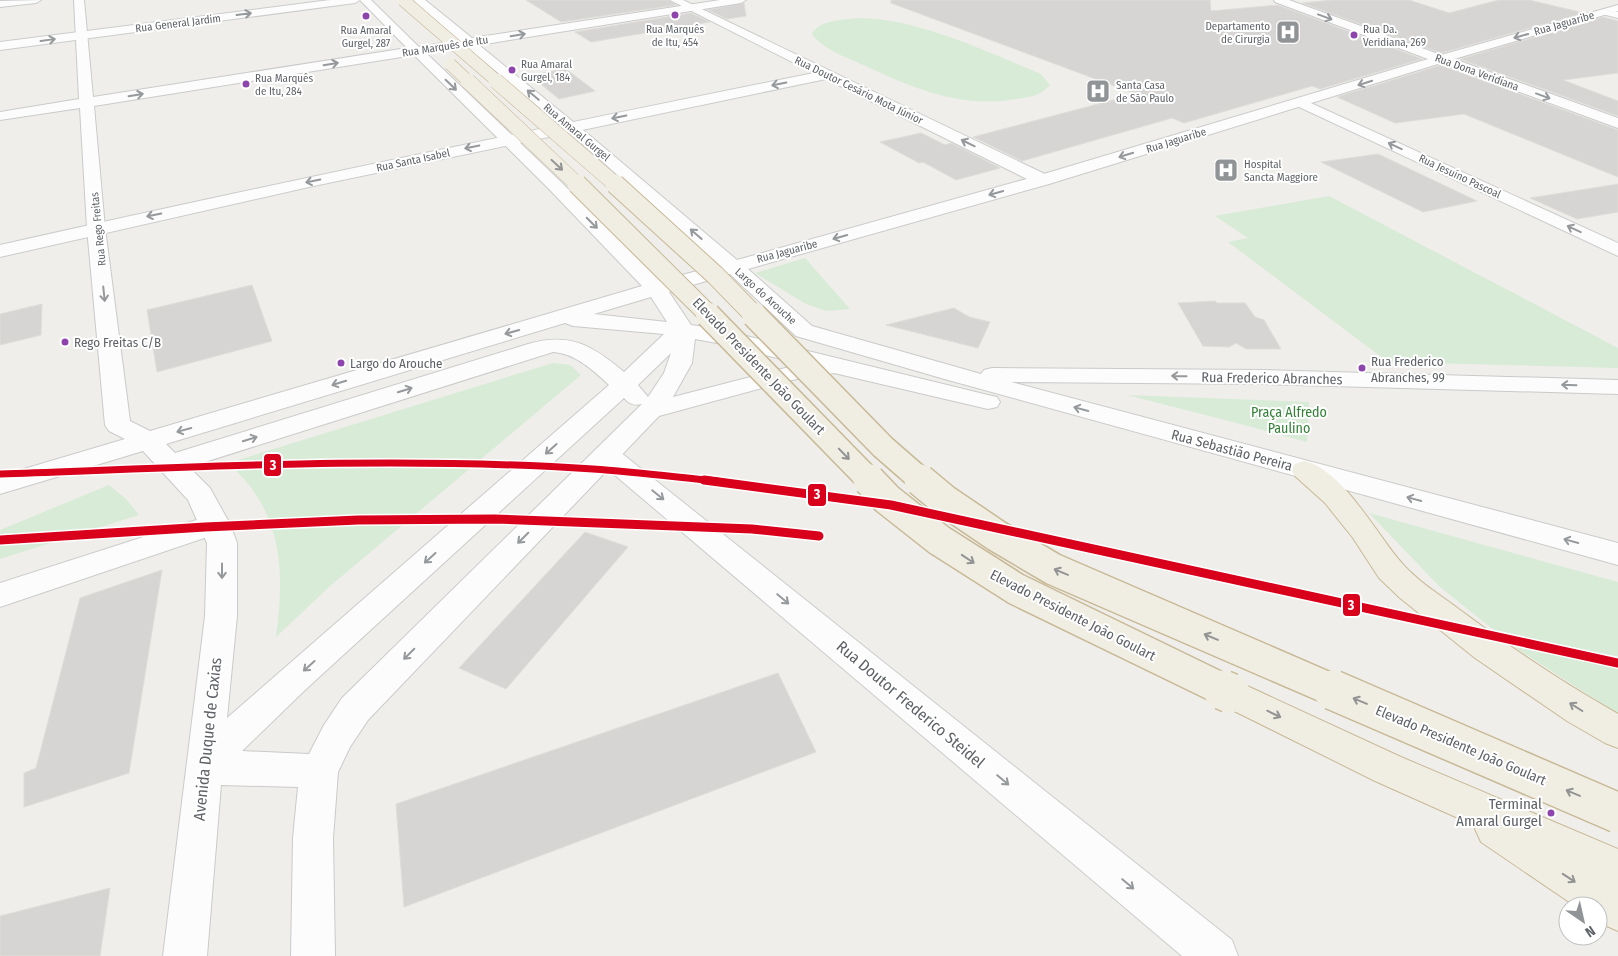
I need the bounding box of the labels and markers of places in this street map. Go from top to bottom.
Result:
marker: Rua Marquês de Itu, 454 [670,10,680,20]
marker: Rua Amaral Gurgel, 287 [361,11,371,21]
hospital icon: Departamento de Cirurgia [1275,19,1301,45]
place label: Departamento de Cirurgia [1205,20,1270,46]
place label: Rua Marquês de Itu, 454 [646,23,704,49]
place label: Rua Da. Veridiana, 269 [1363,23,1426,49]
place label: Rua Amaral Gurgel, 287 [340,24,392,50]
marker: Rua Da. Veridiana, 269 [1349,30,1359,40]
place label: Rua Amaral Gurgel, 184 [521,58,572,84]
marker: Rua Amaral Gurgel, 184 [507,65,517,75]
place label: Rua Marquês de Itu, 284 [255,72,314,98]
hospital icon: Santa Casa de São Paulo [1085,78,1111,104]
marker: Rua Marquês de Itu, 284 [241,79,251,89]
place label: Santa Casa de São Paulo [1116,79,1174,105]
hospital icon: Hospital Sancta Maggiore [1213,157,1239,183]
place label: Hospital Sancta Maggiore [1244,158,1318,184]
place label: Rego Freitas C/B [74,335,161,350]
marker: Rego Freitas C/B [60,337,70,347]
place label: Rua Frederico Abranches, 99 [1371,354,1445,385]
place label: Largo do Arouche [350,356,443,371]
marker: Largo do Arouche [336,358,346,368]
marker: Rua Frederico Abranches, 99 [1357,363,1367,373]
place label: Terminal Amaral Gurgel [1456,795,1542,830]
marker: Terminal Amaral Gurgel [1546,808,1556,818]

